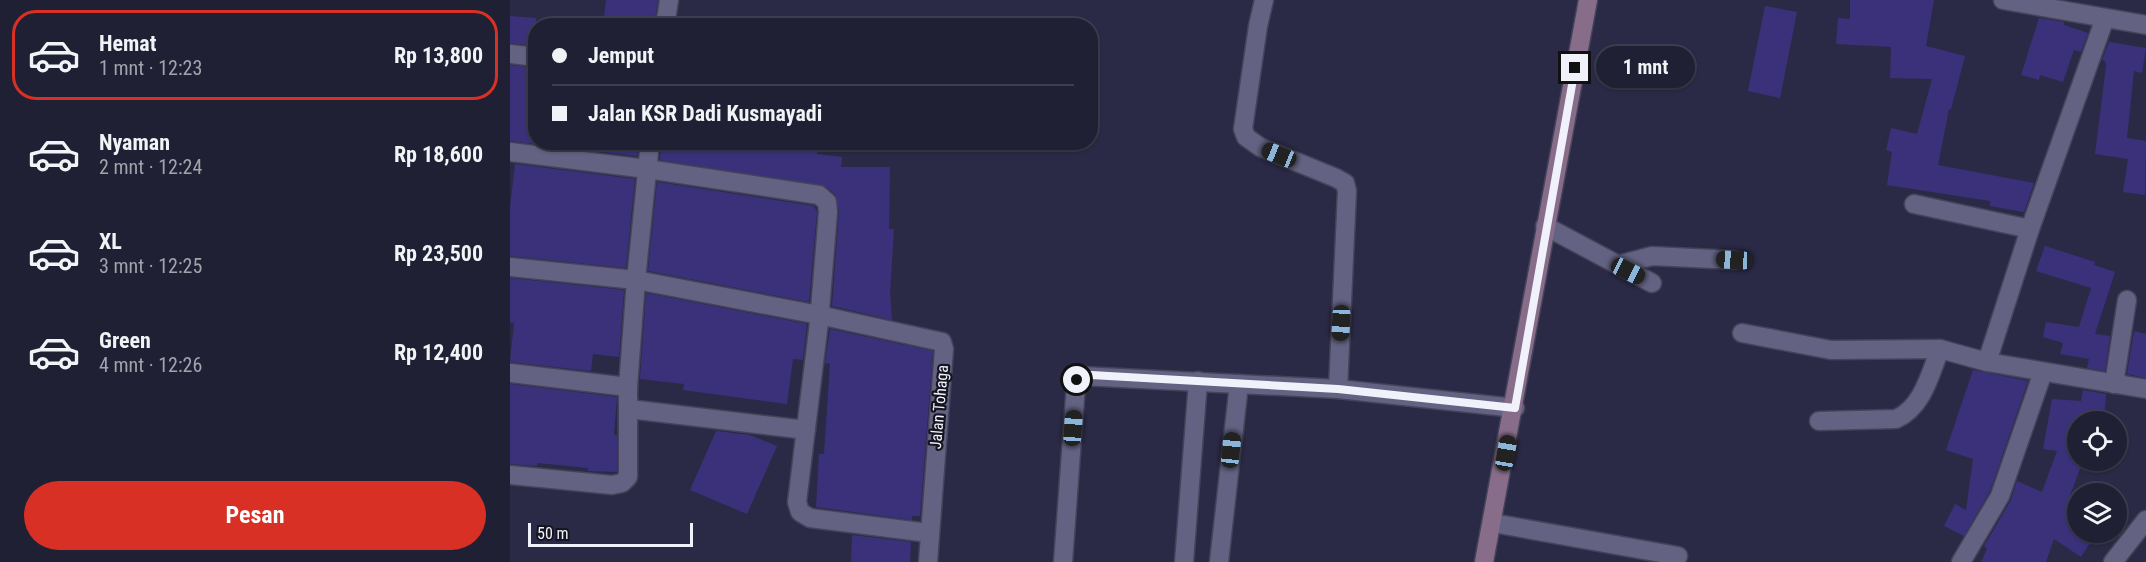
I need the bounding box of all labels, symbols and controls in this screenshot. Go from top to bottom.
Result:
icon: car [27,28,81,82]
text: Hemat [99,31,156,56]
text: Rp 13,800 [394,43,483,68]
text: Jemput [588,43,654,68]
callout: 1 mnt [1596,47,1695,89]
route end [1561,54,1588,81]
text: 1 mnt [1623,55,1668,79]
text: 1 mnt · 12:23 [99,56,202,80]
text: Jalan KSR Dadi Kusmayadi [588,101,822,126]
icon: car [27,127,81,181]
text: Nyaman [99,130,170,155]
car [1259,140,1299,170]
text: Rp 18,600 [394,142,483,167]
text: 2 mnt · 12:24 [99,155,202,179]
icon: car [27,226,81,280]
text: XL [99,229,122,254]
text: Rp 23,500 [394,241,483,266]
car [1716,250,1752,270]
text: 3 mnt · 12:25 [99,254,202,278]
car [1608,255,1648,287]
car [1331,305,1351,341]
icon: car [27,325,81,379]
text: Green [99,328,151,353]
text: Rp 12,400 [394,340,483,365]
text: 4 mnt · 12:26 [99,353,202,377]
street label: Jalan Tohaga [926,364,952,450]
route start [1063,366,1090,393]
car [1063,409,1083,447]
map controls [2067,411,2127,543]
button: locate [2067,411,2127,471]
car [1220,431,1242,469]
car [1494,434,1518,472]
button: Pesan [24,481,486,550]
button: layers [2067,483,2127,543]
scale bar [528,520,693,548]
text: 50 m [537,524,569,543]

